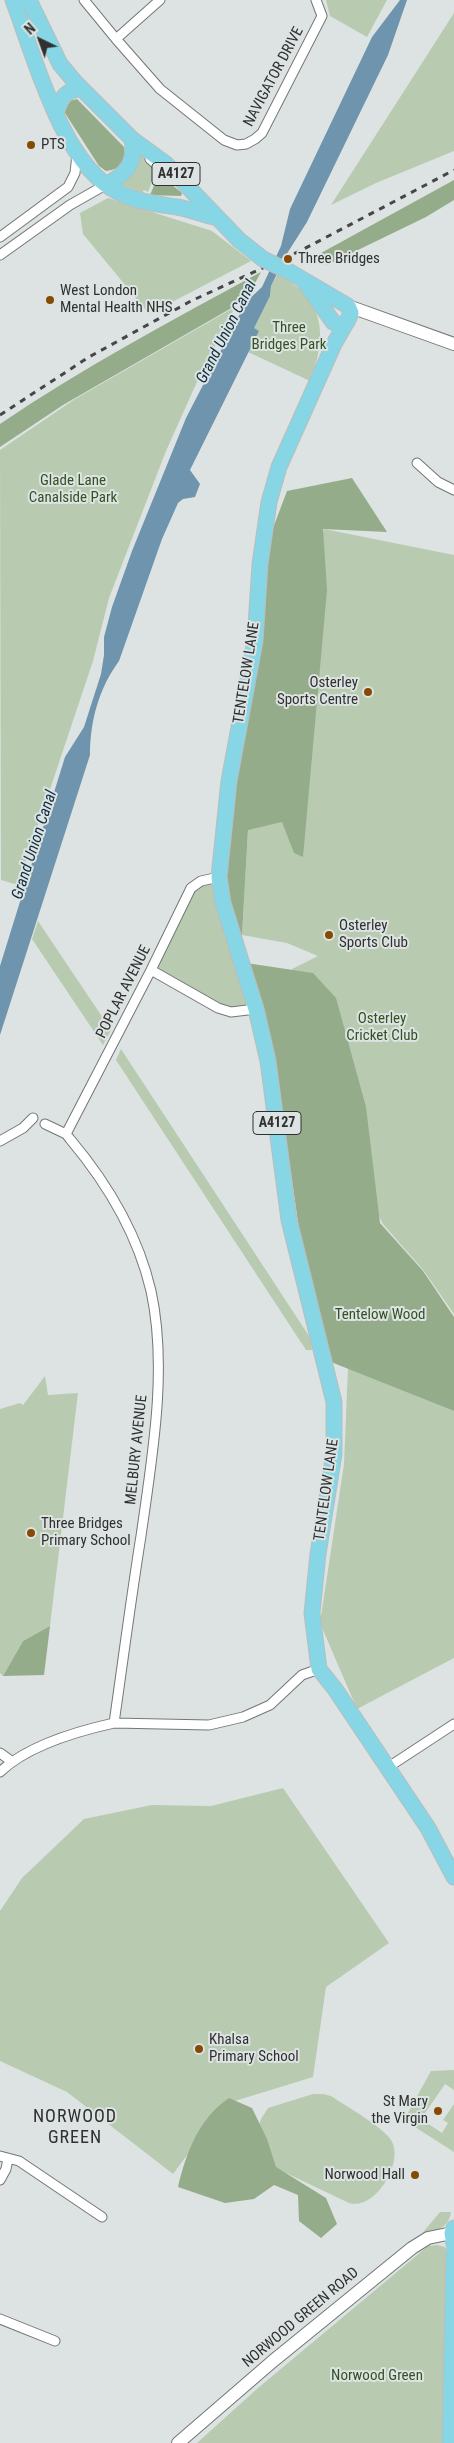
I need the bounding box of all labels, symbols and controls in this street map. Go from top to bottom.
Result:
north arrow [15,15,65,65]
text: N [21,20,38,38]
street label: NAVIGATOR DRIVE [240,24,308,130]
place label: PTS [41,136,65,154]
marker: PTS [25,139,37,151]
road number: A4127 [152,162,200,185]
place label: Three Bridges [298,250,380,268]
marker: Three Bridges [282,253,294,265]
water label: Grand Union Canal [193,277,261,387]
place label: West London Mental Health NHS [60,282,173,317]
marker: West London Mental Health NHS [44,294,56,306]
park label: Three Bridges Park [251,319,327,354]
park label: Glade Lane Canalside Park [29,472,117,507]
street label: TENTELOW LANE [230,621,264,725]
place label: Osterley Sports Centre [277,674,358,709]
marker: Osterley Sports Centre [362,686,374,698]
water label: Grand Union Canal [8,788,62,902]
place label: Osterley Sports Club [339,917,408,952]
marker: Osterley Sports Club [323,929,335,941]
street label: POPLAR AVENUE [93,942,155,1042]
park label: Osterley Cricket Club [346,1010,418,1045]
road number: A4127 [253,1112,301,1134]
park label: Tentelow Wood [335,1306,425,1324]
street label: MELBURY AVENUE [122,1394,152,1506]
street label: TENTELOW LANE [311,1438,343,1542]
place label: Three Bridges Primary School [41,1515,131,1550]
marker: Three Bridges Primary School [25,1527,37,1539]
place label: Khalsa Primary School [209,2031,299,2066]
marker: Khalsa Primary School [193,2043,205,2055]
place label: St Mary the Virgin [371,2093,428,2128]
marker: St Mary the Virgin [432,2105,444,2117]
district label: NORWOOD GREEN [32,2106,118,2148]
place label: Norwood Hall [324,2166,405,2184]
marker: Norwood Hall [409,2169,421,2181]
street label: NORWOOD GREEN ROAD [239,2264,363,2372]
park label: Norwood Green [331,2367,423,2385]

